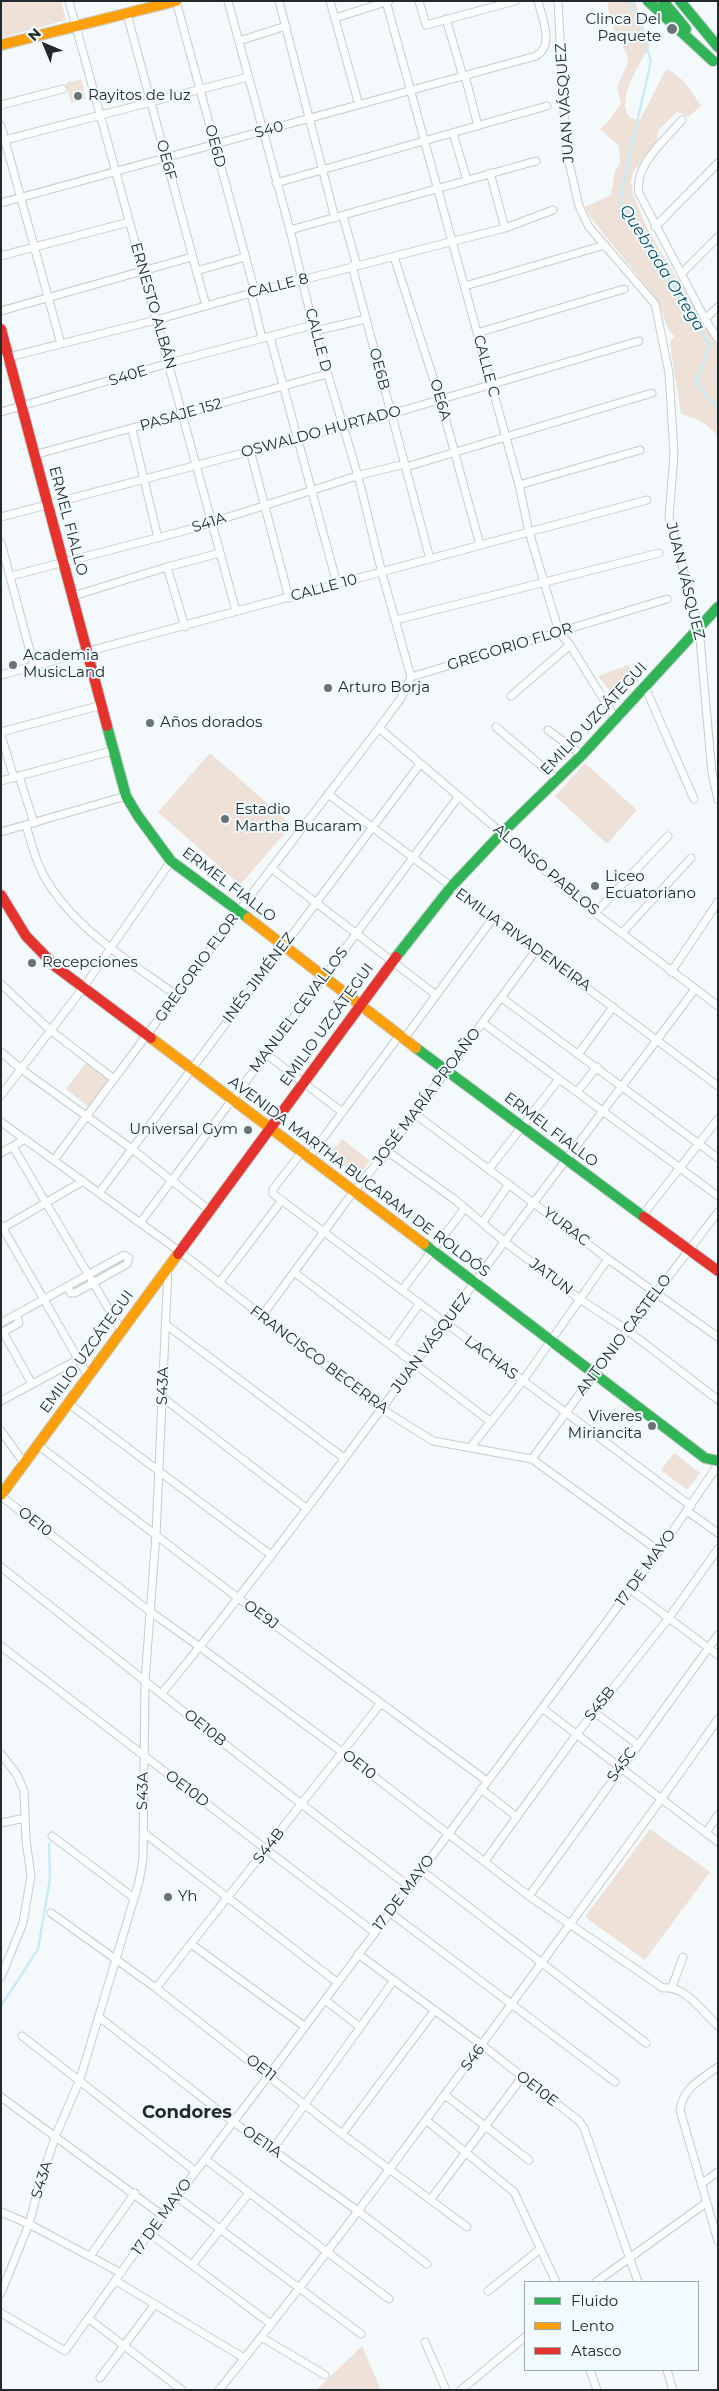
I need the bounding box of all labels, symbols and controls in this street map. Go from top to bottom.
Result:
place label: Clinca Del Paquete [585,11,661,46]
north arrow [20,20,70,70]
marker: Clinca Del Paquete [665,22,679,36]
text: N [24,24,45,45]
street label: JUAN VÁSQUEZ [552,42,578,164]
place label: Rayitos de luz [88,87,191,105]
marker: Rayitos de luz [72,90,84,102]
street label: S40 [253,118,285,142]
street label: OE6D [201,122,229,170]
street label: OE6F [152,138,180,182]
water label: Quebrada Ortega [615,201,709,335]
street label: ERNESTO ALBÁN [126,241,180,371]
street label: CALLE 8 [246,270,310,302]
street label: CALLE D [301,306,335,374]
street label: CALLE C [469,333,503,399]
street label: OE6B [365,346,393,392]
street label: S40E [107,362,149,390]
street label: OE6A [426,377,454,423]
street label: PASAJE 152 [138,395,224,435]
street label: OSWALDO HURTADO [239,402,403,462]
street label: ERMEL FIALLO [45,464,91,578]
street label: S41A [190,509,228,537]
street label: JUAN VÁSQUEZ [662,520,708,642]
street label: CALLE 10 [289,570,359,606]
street label: GREGORIO FLOR [445,619,575,675]
place label: Academia MusicLand [23,647,105,682]
marker: Academia MusicLand [7,659,19,671]
street label: EMILIO UZCÁTEGUI [537,659,651,779]
place label: Arturo Borja [338,679,430,697]
marker: Arturo Borja [322,682,334,694]
place label: Años dorados [160,714,262,732]
marker: Años dorados [144,717,156,729]
place label: Estadio Martha Bucaram [235,801,362,836]
marker: Estadio Martha Bucaram [219,813,231,825]
street label: ALONSO PABLOS [489,821,603,919]
street label: ERMEL FIALLO [179,844,279,926]
place label: Liceo Ecuatoriano [605,868,696,903]
marker: Liceo Ecuatoriano [589,880,601,892]
street label: EMILIA RIVADENEIRA [452,885,594,995]
street label: GREGORIO FLOR [151,910,243,1026]
street label: INÉS JIMÉNEZ [219,929,299,1027]
street label: MANUEL CEVALLOS [246,944,352,1076]
place label: Recepciones [42,954,138,972]
marker: Recepciones [26,957,38,969]
street label: EMILIO UZCÁTEGUI [276,960,378,1090]
street label: JOSÉ MARÍA PROAÑO [369,1025,485,1169]
street label: AVENIDA MARTHA BUCARAM DE ROLDÓS [225,1073,493,1281]
street label: ERMEL FIALLO [501,1089,601,1171]
place label: Universal Gym [129,1121,238,1139]
marker: Universal Gym [242,1124,254,1136]
street label: YURAC [539,1204,593,1250]
street label: JATUN [526,1255,576,1299]
street label: ANTONIO CASTELO [572,1271,676,1399]
street label: EMILIO UZCÁTEGUI [36,1287,138,1417]
street label: JUAN VÁSQUEZ [388,1290,474,1396]
street label: FRANCISCO BECERRA [246,1302,392,1418]
street label: LACHAS [461,1332,521,1384]
street label: S43A [153,1367,173,1405]
place label: Viveres Miriancita [568,1408,642,1443]
marker: Viveres Miriancita [646,1420,658,1432]
street label: OE10 [15,1503,55,1541]
street label: 17 DE MAYO [612,1526,680,1610]
street label: OE9J [240,1596,282,1634]
street label: S45B [581,1683,619,1725]
street label: OE10B [180,1706,230,1750]
street label: S45C [603,1744,641,1786]
street label: OE10 [339,1746,379,1784]
street label: OE10D [161,1767,213,1811]
street label: S43A [134,1772,152,1810]
street label: S44B [249,1824,289,1868]
street label: 17 DE MAYO [370,1851,438,1935]
place label: Yh [178,1888,197,1906]
marker: Yh [162,1891,174,1903]
street label: S46 [457,2041,489,2075]
street label: OE11 [242,2051,280,2085]
street label: OE10E [513,2067,561,2111]
district label: Condores [142,2102,232,2124]
street label: OE11A [239,2122,285,2162]
street label: S43A [28,2159,56,2201]
street label: 17 DE MAYO [128,2175,196,2259]
legend [524,2281,699,2371]
text: Fluido [571,2291,618,2310]
text: Lento [571,2316,614,2335]
text: Atasco [571,2341,621,2360]

